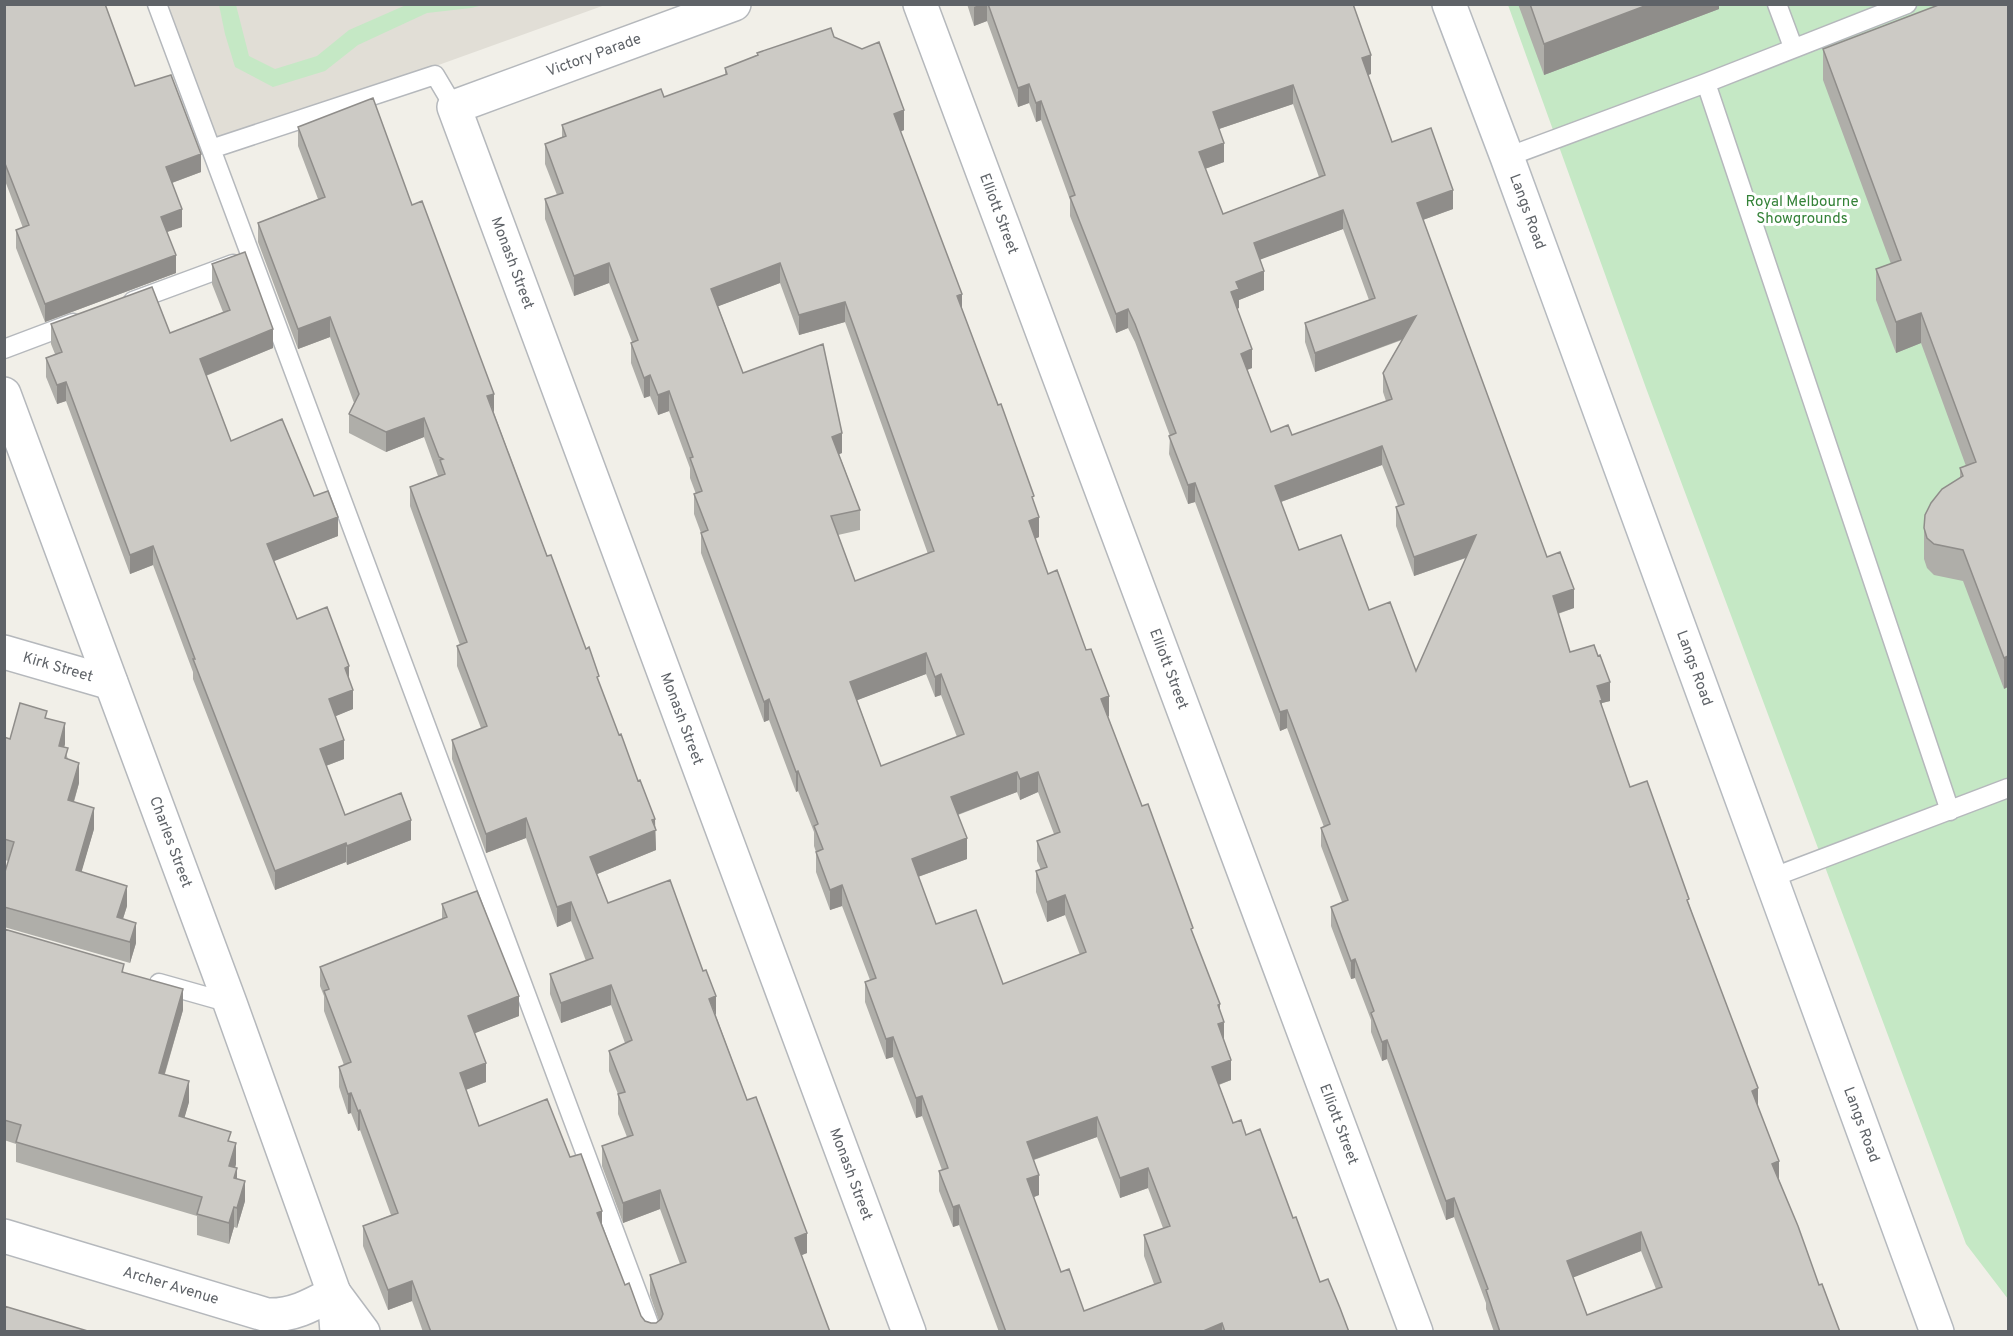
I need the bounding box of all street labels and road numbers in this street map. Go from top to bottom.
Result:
street label: Victory Parade [544,30,644,82]
street label: Elliott Street [975,171,1022,257]
street label: Langs Road [1505,171,1550,252]
street label: Monash Street [486,214,538,312]
street label: Elliott Street [1145,626,1192,712]
street label: Langs Road [1672,628,1717,709]
street label: Kirk Street [20,648,95,687]
street label: Monash Street [655,670,707,768]
street label: Charles Street [145,794,196,890]
street label: Elliott Street [1315,1081,1362,1167]
street label: Langs Road [1839,1084,1884,1165]
street label: Monash Street [825,1126,876,1223]
street label: Archer Avenue [120,1263,221,1309]

